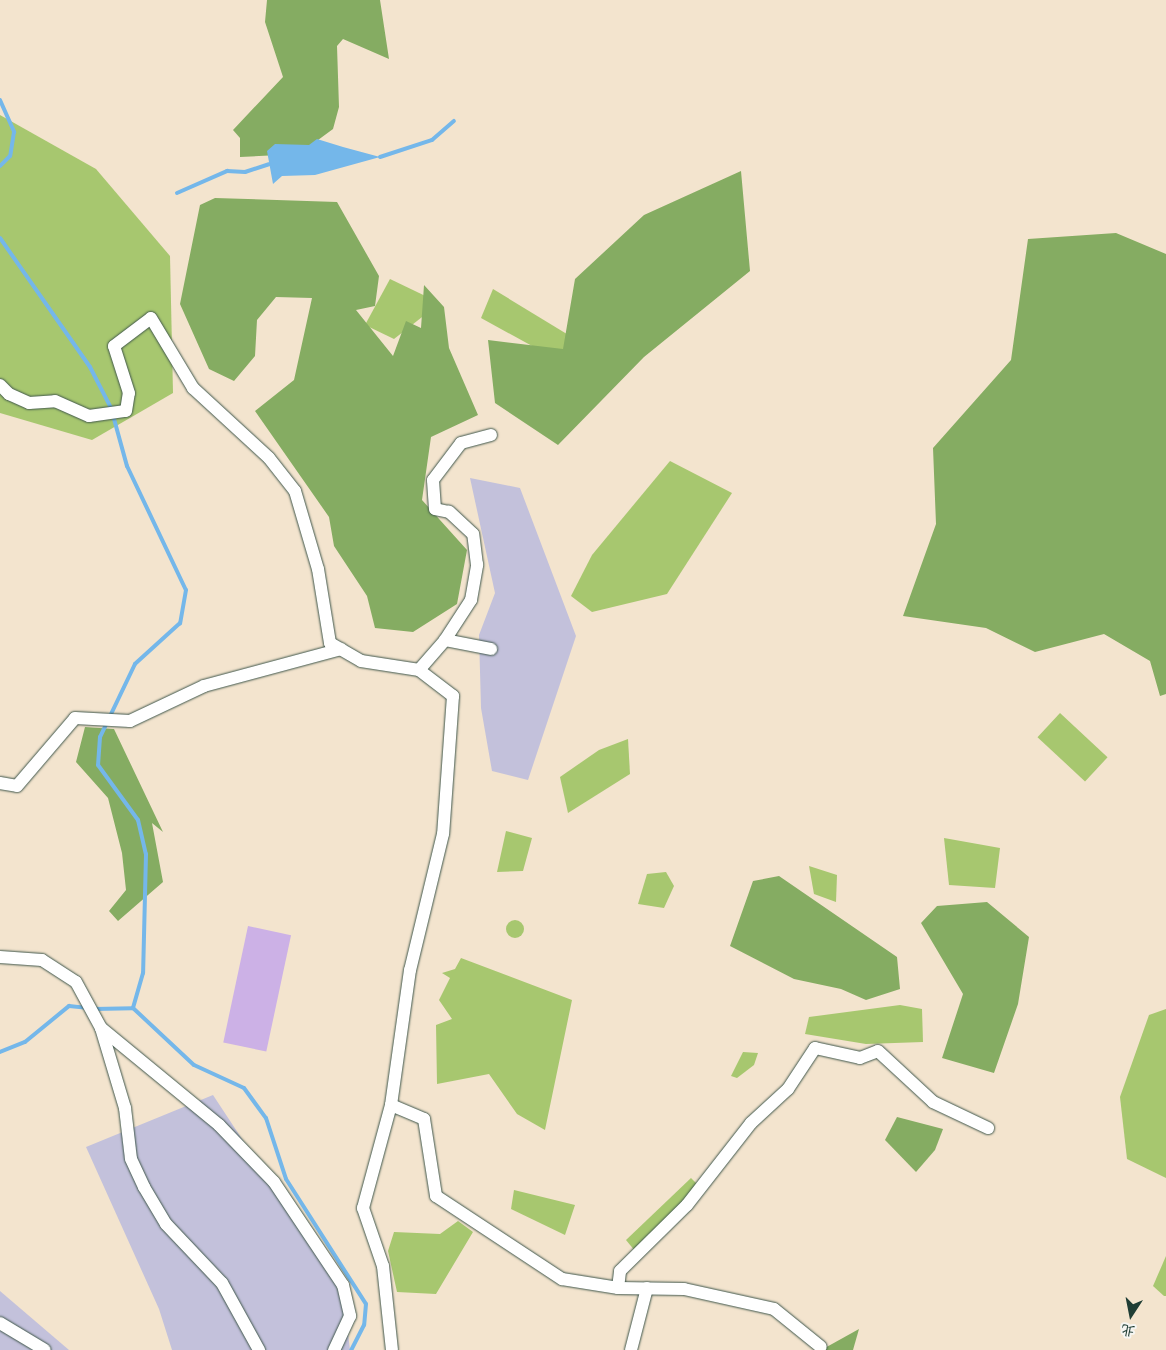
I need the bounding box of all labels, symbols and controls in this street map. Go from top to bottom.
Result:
north arrow [1106,1290,1156,1340]
text: 北 [1120,1320,1137,1340]

